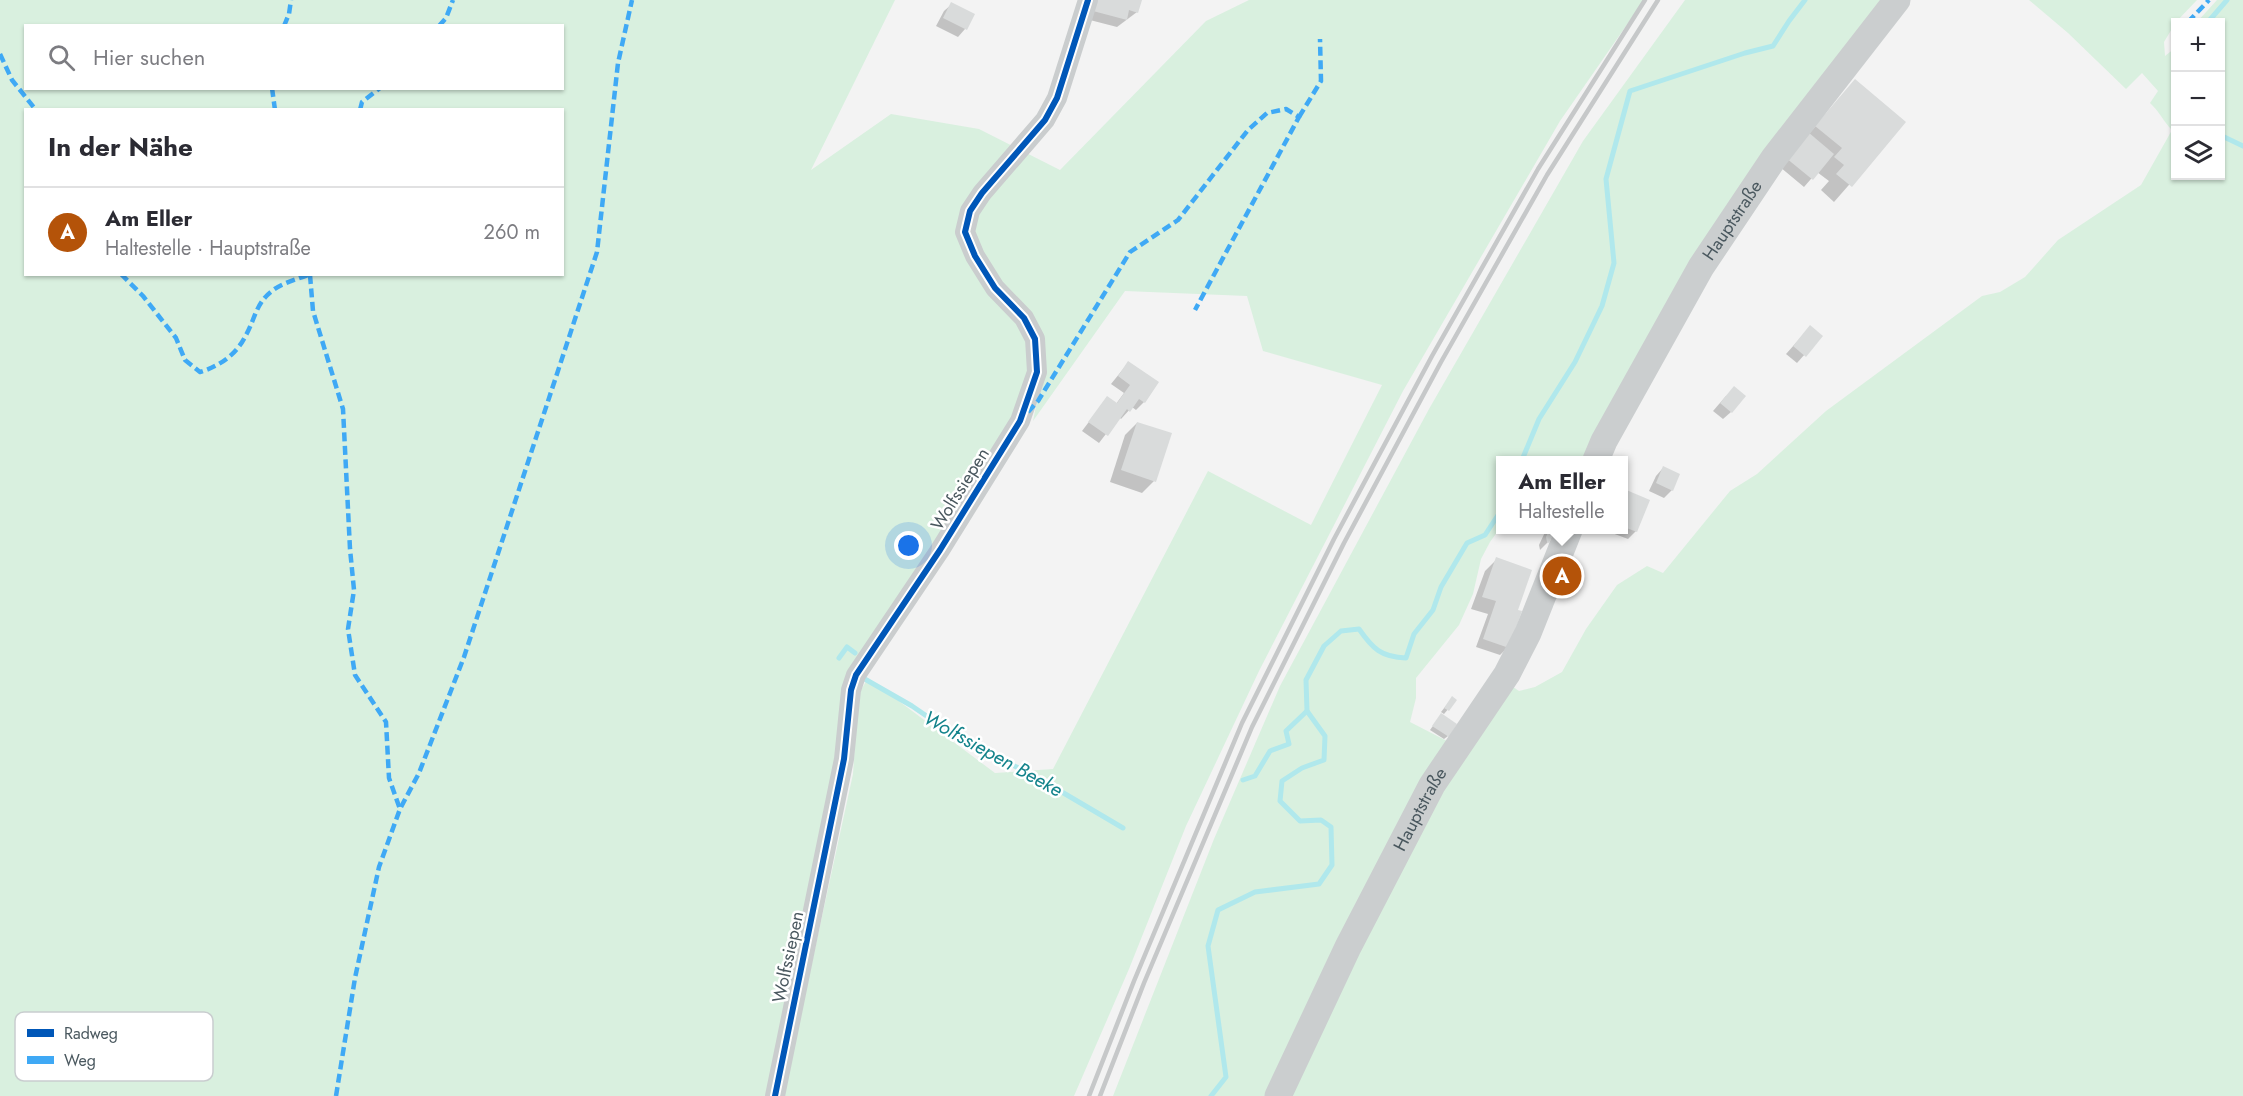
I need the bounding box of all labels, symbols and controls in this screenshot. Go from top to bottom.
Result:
map controls [2171,18,2225,180]
button: + [2171,18,2225,72]
search box [24,24,564,90]
icon: search [45,41,78,74]
text: Hier suchen [93,41,205,73]
button: − [2171,72,2225,126]
button: layers [2171,126,2225,180]
text: In der Nähe [48,128,193,166]
street label: Hauptstraße [1696,175,1769,266]
text: Am Eller [105,202,193,234]
text: A [60,218,75,247]
text: 260 m [484,218,540,247]
text: Haltestelle · Hauptstraße [105,234,311,263]
street label: Wolfssiepen [924,443,996,535]
popup [1496,456,1628,534]
text: Am Eller [1518,465,1606,497]
text: Haltestelle [1518,497,1604,526]
your location [894,531,923,560]
pin: A [1542,554,1582,598]
water label: Wolfssiepen Beeke [918,704,1068,804]
street label: Hauptstraße [1387,762,1453,856]
street label: Wolfssiepen [766,909,810,1005]
legend [15,1012,213,1081]
text: Radweg [64,1022,118,1045]
text: Weg [64,1049,96,1072]

